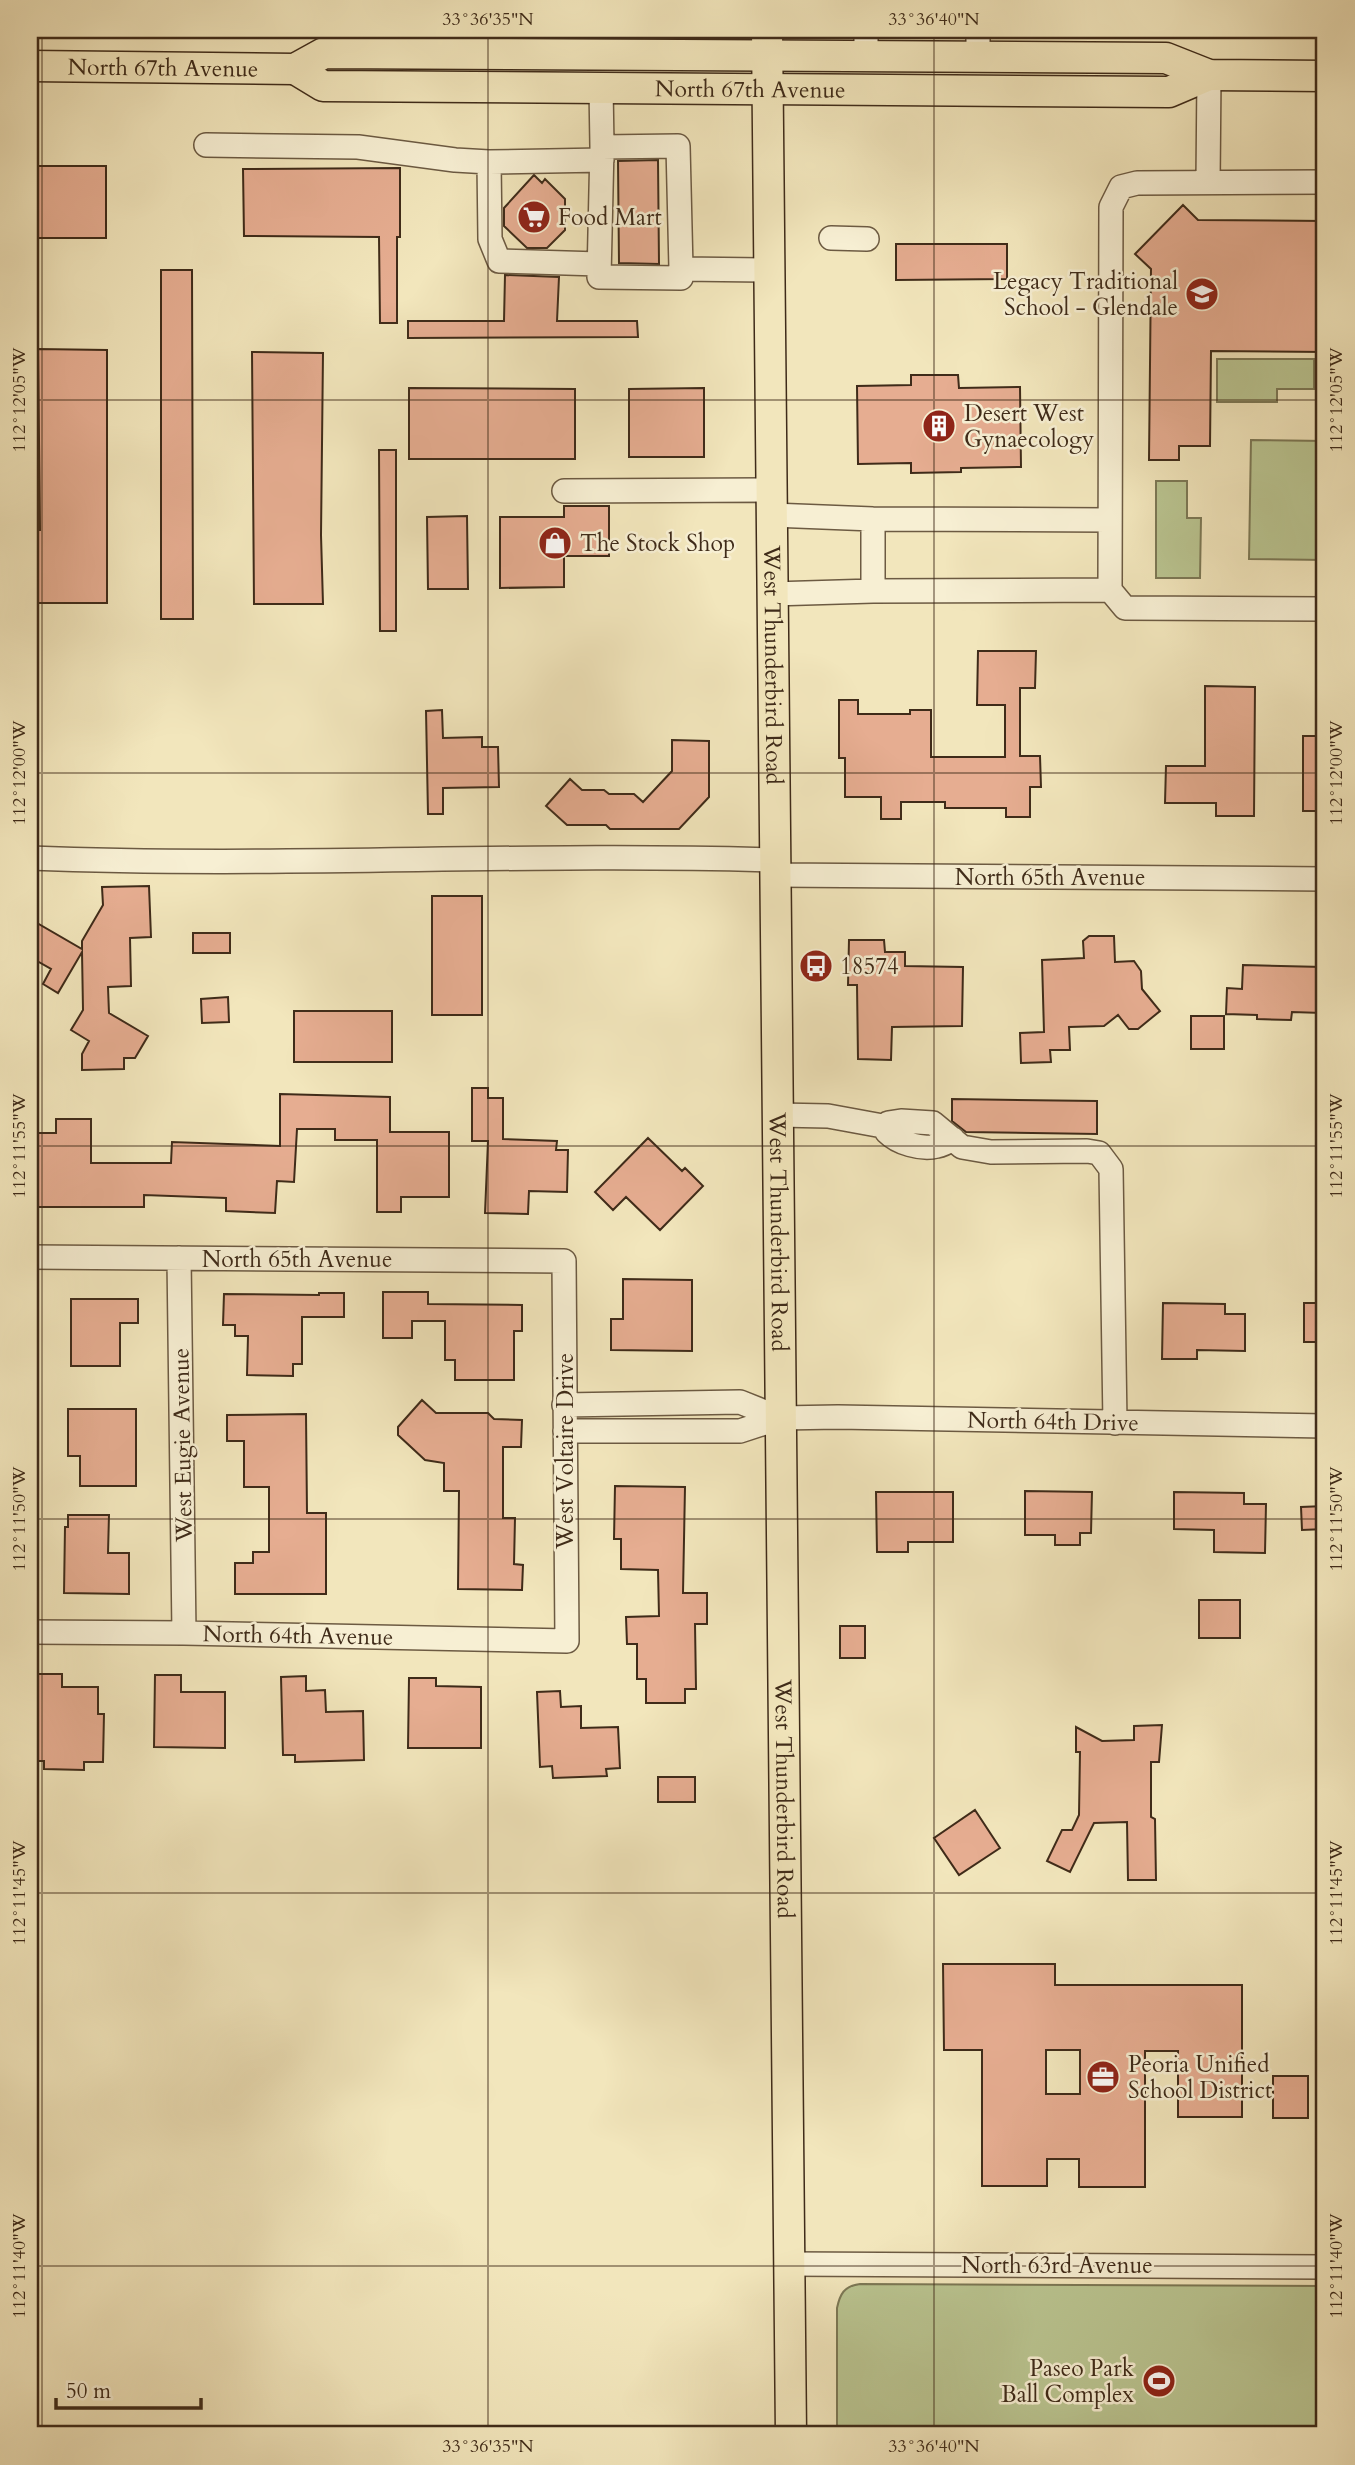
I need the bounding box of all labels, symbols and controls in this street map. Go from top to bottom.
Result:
text: 33°36'35"N [442,7,534,32]
text: 33°36'40"N [888,7,980,32]
street label: North 67th Avenue [67,51,259,85]
street label: North 67th Avenue [655,73,846,106]
supermarket icon: Food Mart [515,198,553,236]
place label: Food Mart [558,202,662,233]
place label: Legacy Traditional School - Glendale [993,266,1178,323]
school or university icon: Legacy Traditional School - Glendale [1183,275,1221,313]
text: 112°12'05"W [7,347,32,453]
text: 112°12'05"W [1324,347,1349,453]
place label: Desert West Gynaecology [964,398,1094,455]
building icon: Desert West Gynaecology [920,407,958,445]
shop icon: The Stock Shop [536,524,574,562]
place label: The Stock Shop [580,528,735,559]
street label: West Thunderbird Road [756,544,790,786]
text: 112°12'00"W [7,720,32,826]
text: 112°12'00"W [1324,720,1349,826]
street label: North 65th Avenue [955,862,1145,893]
bus stop icon: 18574 [797,947,835,985]
place label: 18574 [840,951,899,982]
text: 112°11'55"W [7,1093,32,1199]
text: 112°11'55"W [1324,1093,1349,1199]
street label: West Thunderbird Road [762,1111,795,1353]
street label: North 65th Avenue [202,1244,392,1275]
street label: West Eugie Avenue [165,1348,200,1543]
street label: West Voltaire Drive [550,1353,581,1550]
street label: North 64th Drive [967,1405,1139,1438]
text: 112°11'50"W [7,1466,32,1572]
text: 112°11'50"W [1324,1466,1349,1572]
street label: North 64th Avenue [202,1618,394,1653]
street label: West Thunderbird Road [767,1678,801,1920]
text: 112°11'45"W [7,1840,32,1946]
text: 112°11'45"W [1324,1840,1349,1946]
place label: Peoria Unified School District [1128,2049,1272,2106]
office icon: Peoria Unified School District [1084,2058,1122,2096]
text: 112°11'40"W [7,2213,32,2319]
text: 112°11'40"W [1324,2213,1349,2319]
street label: North 63rd Avenue [961,2250,1153,2281]
place label: Paseo Park Ball Complex [1001,2353,1135,2410]
sports icon: Paseo Park Ball Complex [1140,2362,1178,2400]
scale bar [56,2367,201,2411]
text: 50 m [66,2377,111,2406]
text: 33°36'35"N [442,2434,534,2459]
text: 33°36'40"N [888,2434,980,2459]

